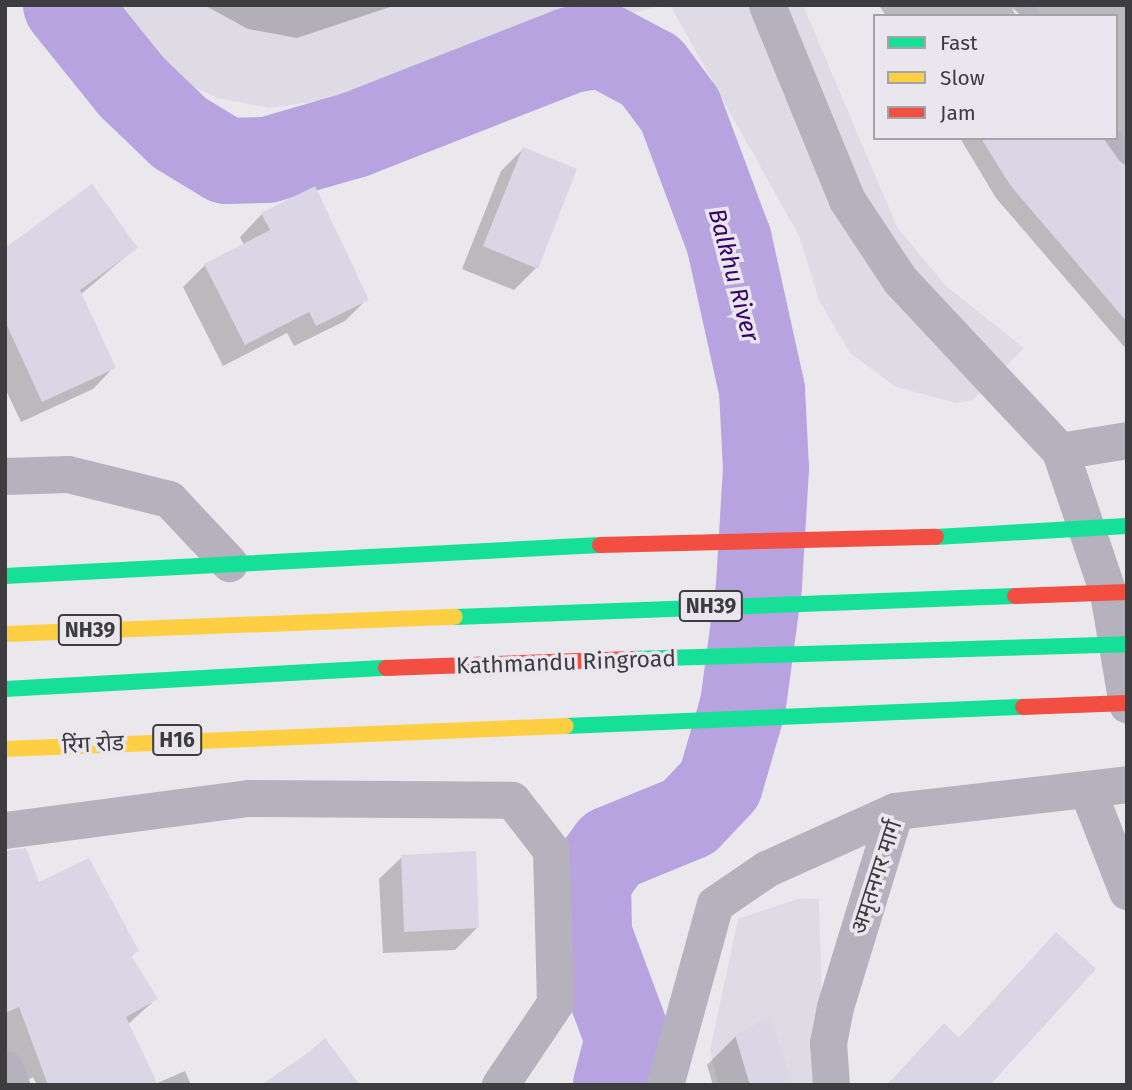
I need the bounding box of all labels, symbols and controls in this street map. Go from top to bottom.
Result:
legend [873,14,1118,140]
text: Fast [940,30,978,56]
text: Slow [940,65,985,91]
text: Jam [940,100,976,126]
water label: Balkhu River [701,205,765,345]
road number: NH39 [678,588,744,624]
road number: NH39 [57,612,123,648]
street label: Kathmandu Ringroad [456,644,676,680]
road number: H16 [151,722,203,758]
street label: रिंग रोड [61,729,125,759]
street label: अमृतनगर मार्ग [845,816,907,938]

